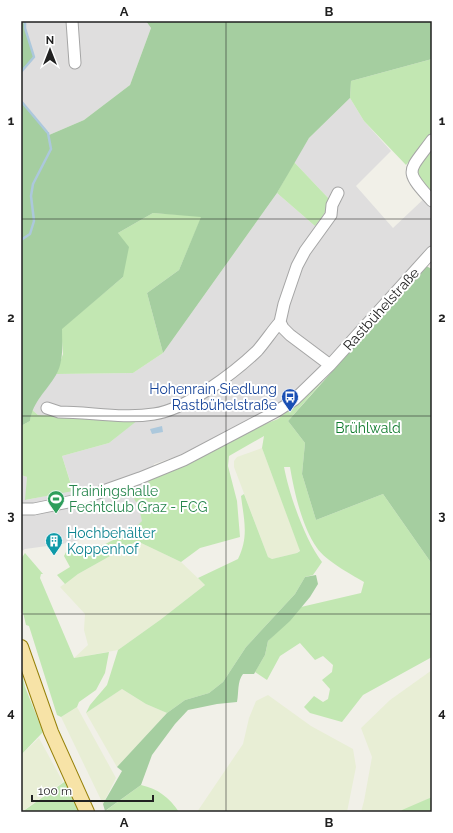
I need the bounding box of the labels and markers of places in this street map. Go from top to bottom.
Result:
place label: Hohenrain Siedlung Rastbühelstraße [149,381,277,413]
bus stop icon: Hohenrain Siedlung Rastbühelstraße [280,387,300,412]
place label: Trainingshalle Fechtclub Graz - FCG [69,483,207,515]
sports icon: Trainingshalle Fechtclub Graz - FCG [46,489,66,514]
place label: Hochbehälter Koppenhof [67,525,156,557]
building icon: Hochbehälter Koppenhof [44,531,64,556]

